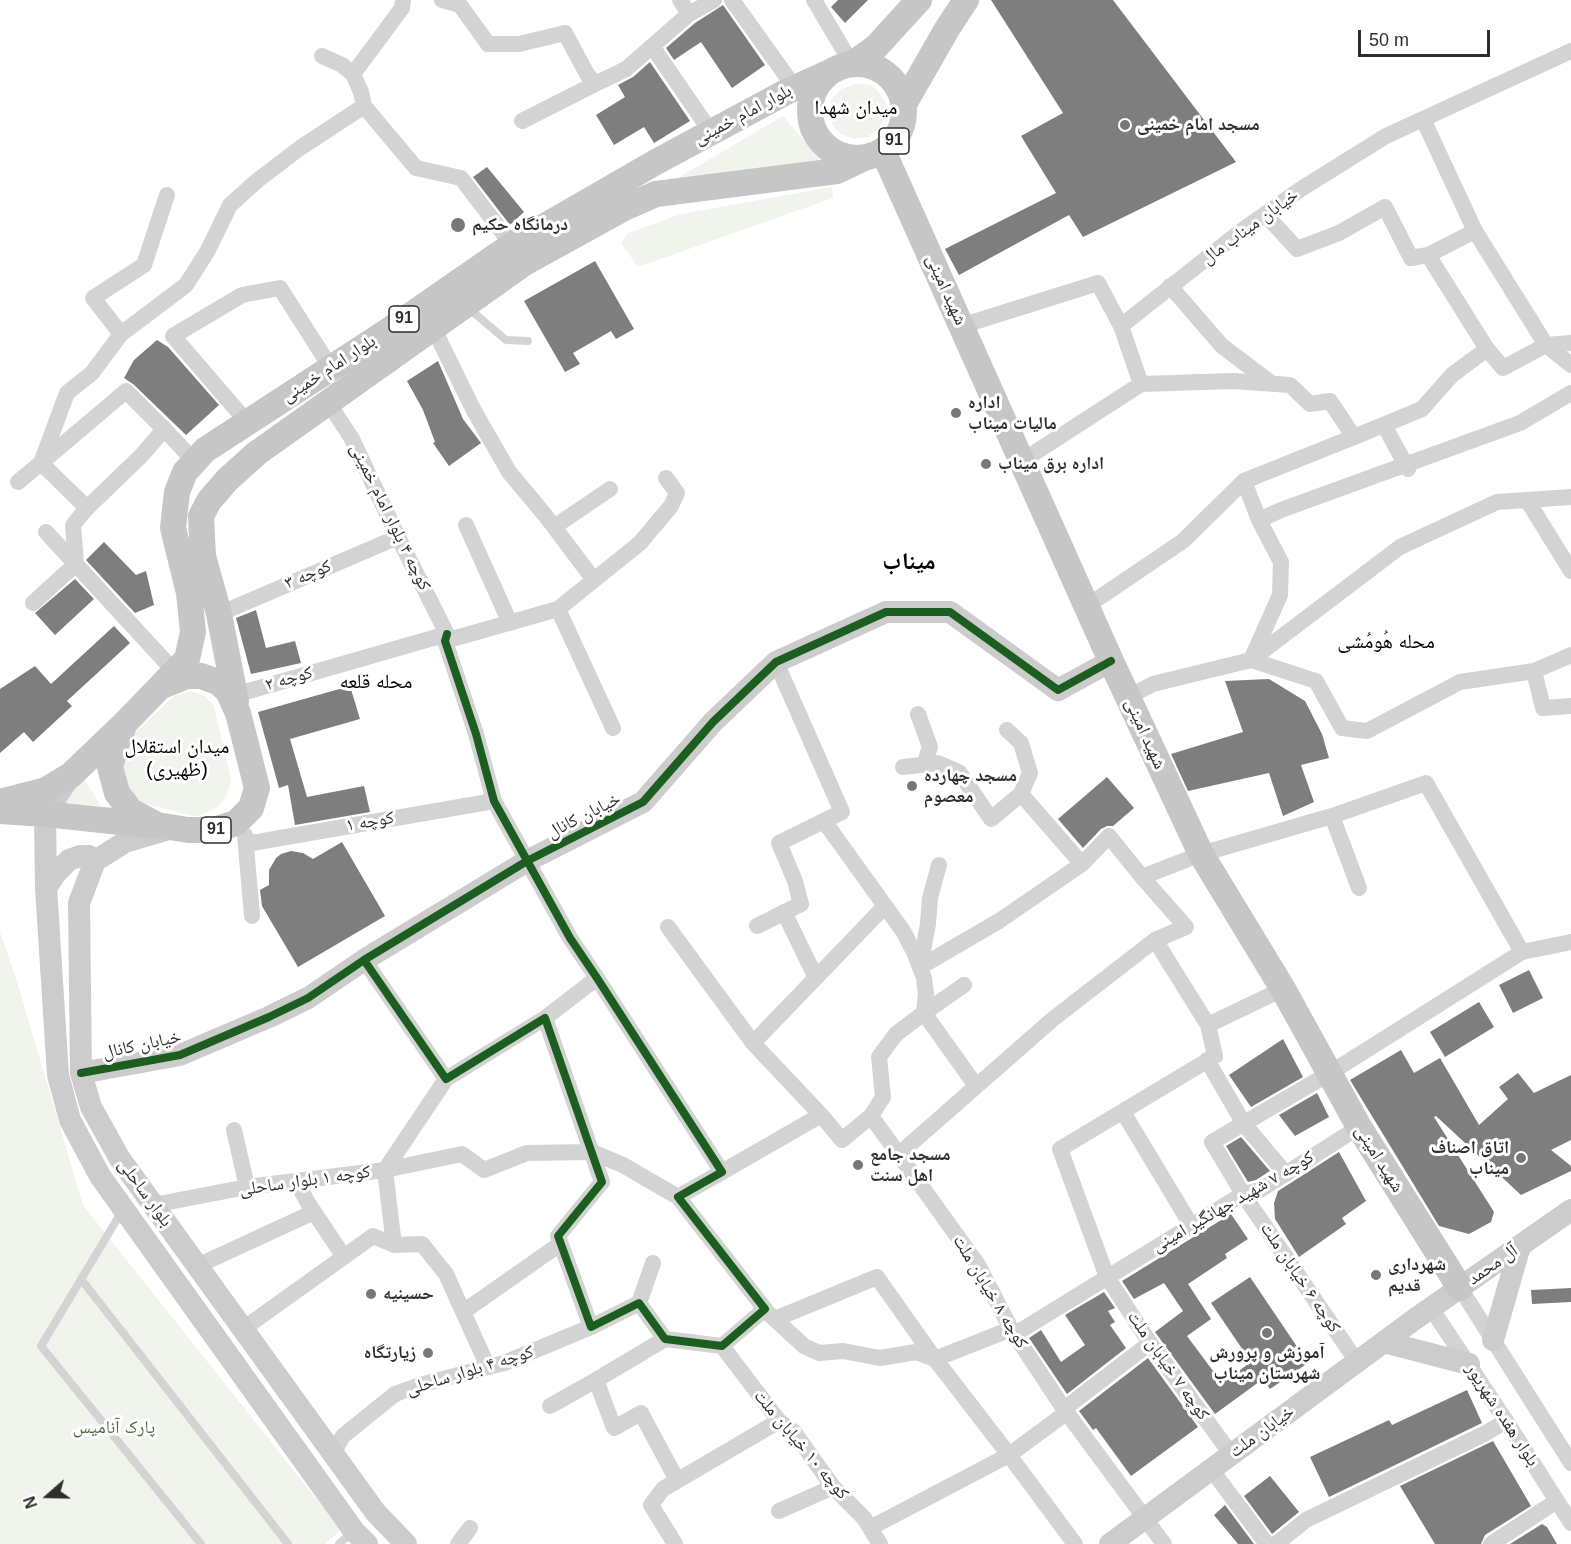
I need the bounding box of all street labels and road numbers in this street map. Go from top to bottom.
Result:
street label: بلوار امام خمینی [690,80,796,150]
road number: 91 [879,128,909,154]
street label: خیابان میناب مال [1197,185,1303,269]
street label: شهید امینی [921,251,971,329]
road number: 91 [389,306,419,332]
street label: بلوار امام خمینی [278,331,380,407]
street label: کوچه ۴ بلوار امام خمینی [345,440,435,594]
street label: کوچه ۳ [281,556,335,594]
street label: کوچه ۲ [263,662,315,696]
street label: شهید امینی [1120,695,1170,773]
street label: خیابان کانال [544,788,624,844]
street label: کوچه ۱ [344,807,396,837]
road number: 91 [201,817,231,843]
street label: خیابان کانال [101,1026,183,1064]
street label: شهید امینی [1350,1121,1408,1197]
street label: کوچه ۷ شهید جهانگیر امینی [1148,1147,1318,1257]
street label: بلوار ساحلی [113,1155,177,1231]
street label: کوچه ۱ بلوار ساحلی [238,1161,372,1201]
street label: کوچه ۶ خیابان ملت [1255,1219,1345,1337]
street label: کوچه ۸ خیابان ملت [948,1231,1032,1353]
street label: آل محمد [1464,1240,1522,1290]
street label: کوچه ۷ خیابان ملت [1122,1307,1214,1425]
street label: کوچه ۴ بلوار ساحلی [404,1341,536,1401]
street label: بلوار هفده شهریور [1461,1359,1543,1471]
street label: کوچه ۱۰ خیابان ملت [749,1386,853,1504]
street label: خیابان ملت [1225,1401,1299,1463]

